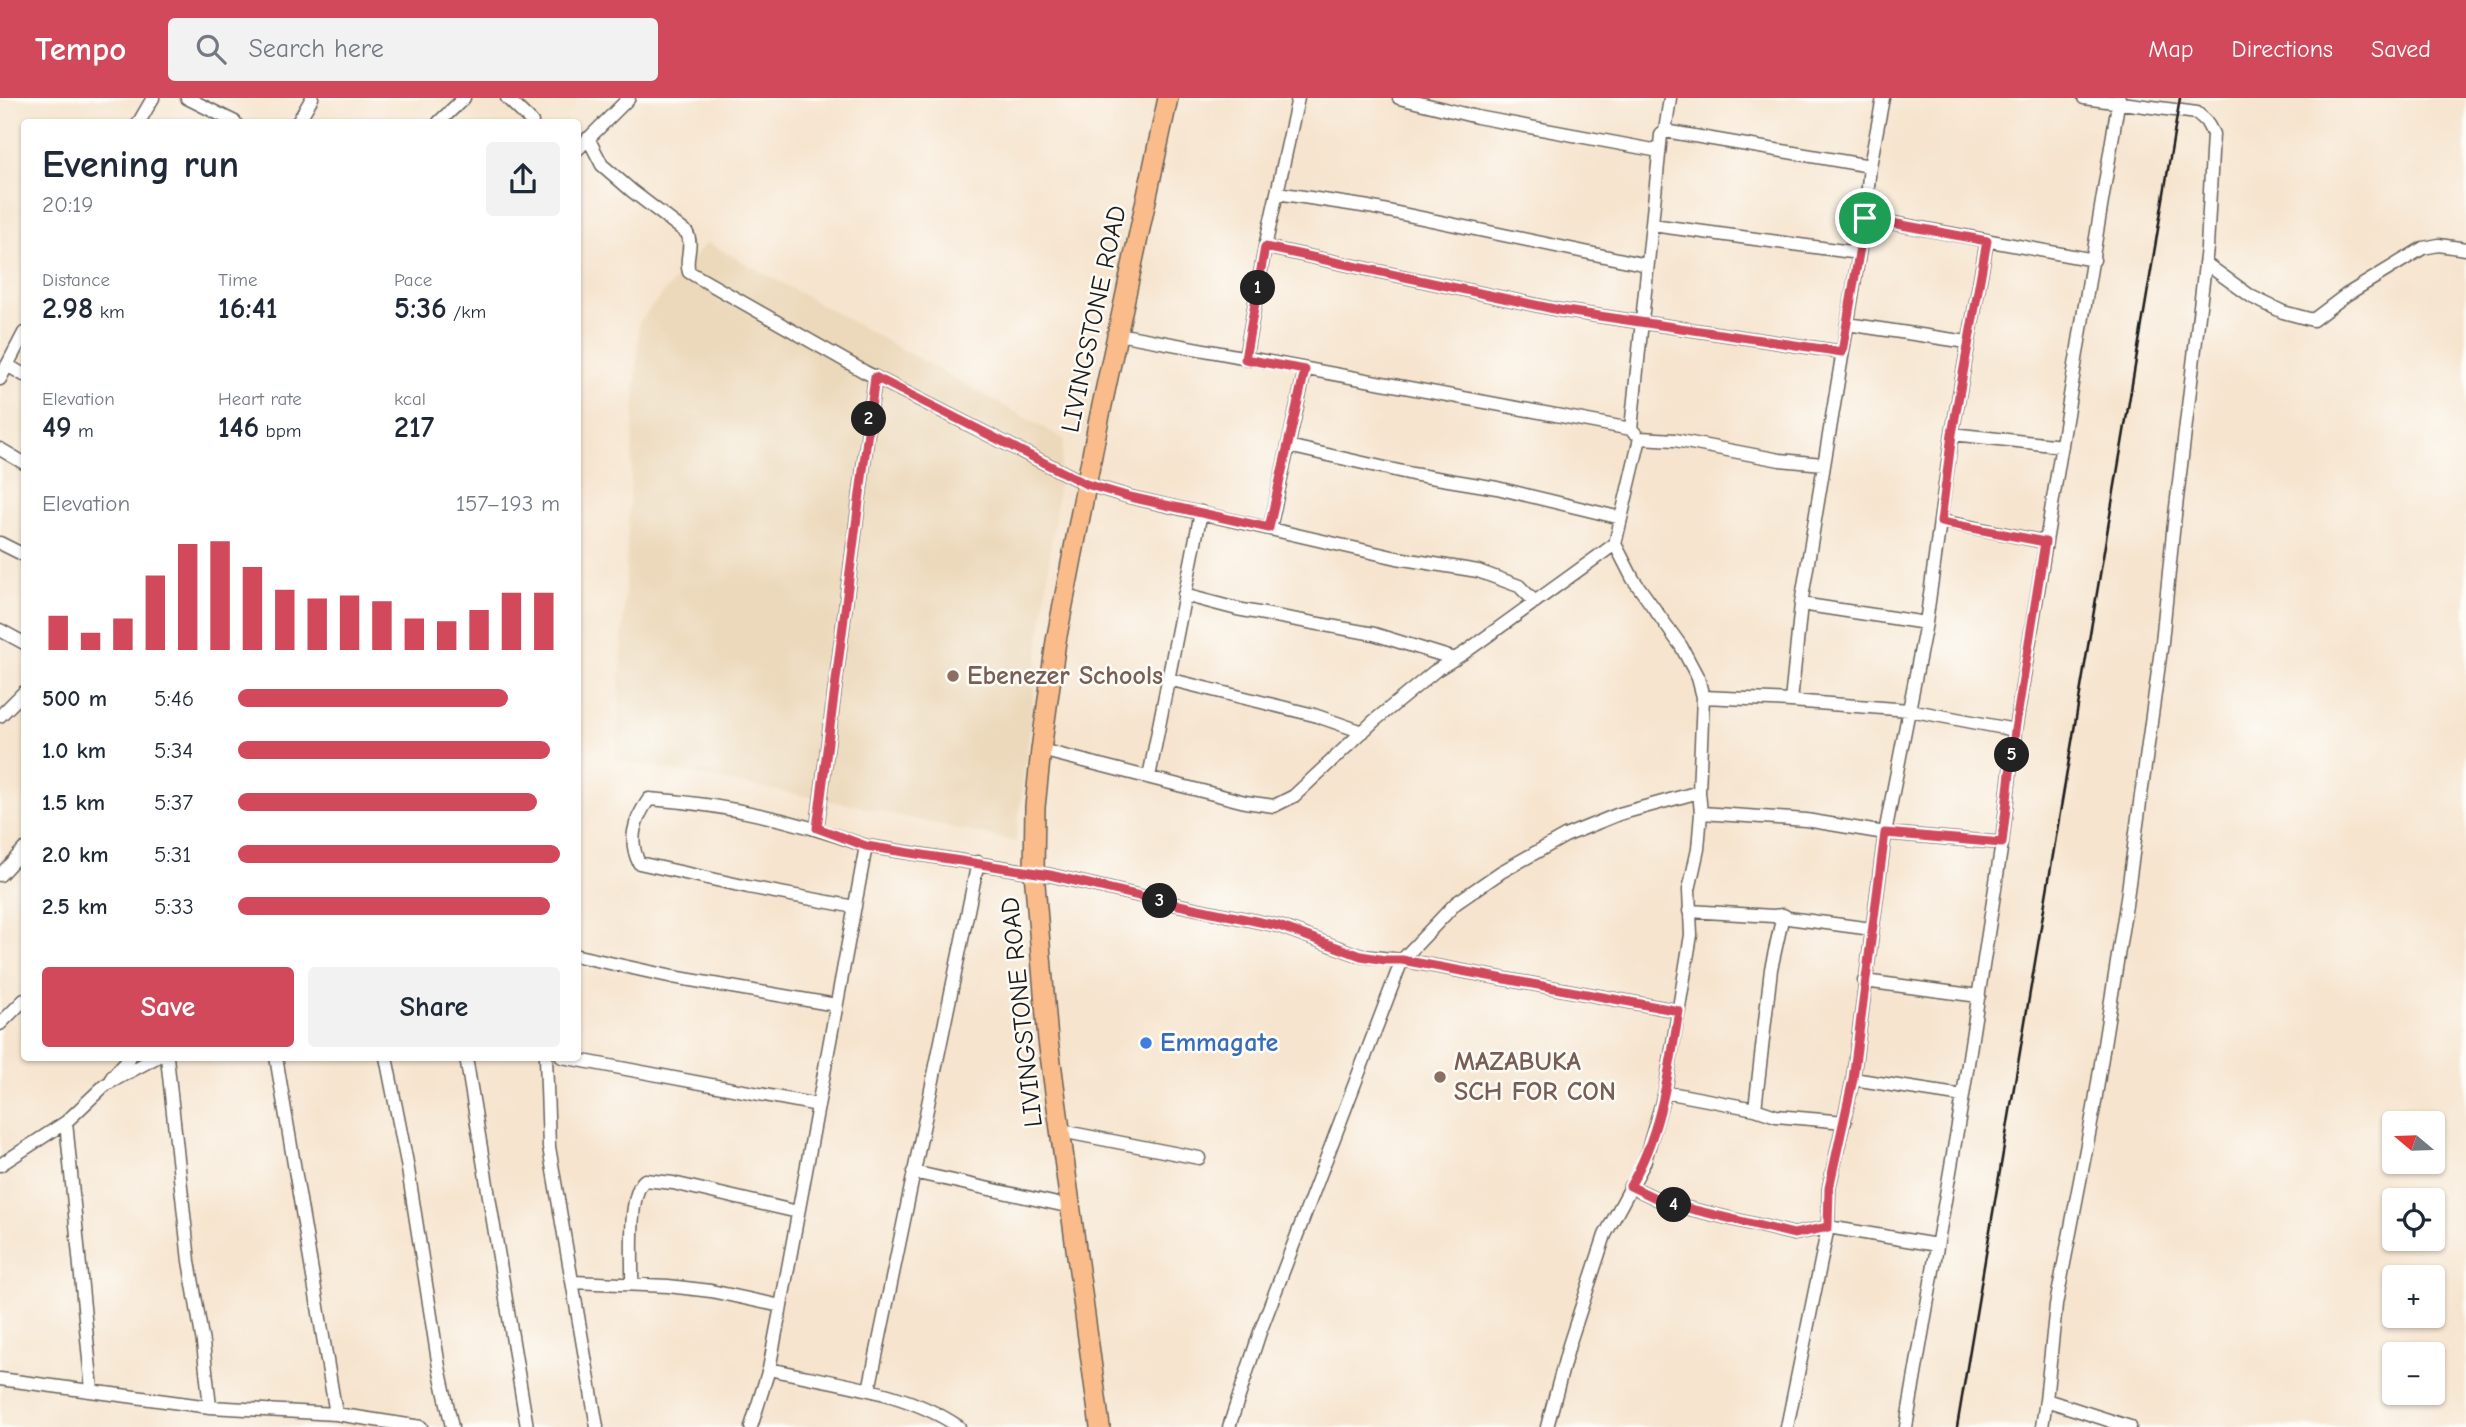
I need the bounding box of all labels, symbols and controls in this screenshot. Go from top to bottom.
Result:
search box [168,18,658,81]
text: Tempo [35,30,126,68]
icon: search [192,30,230,68]
text: Search here [248,34,384,64]
text: Map [2148,35,2194,63]
text: Directions [2232,35,2333,63]
text: Saved [2371,35,2431,63]
button: share [486,142,560,216]
text: Evening run [42,143,239,187]
pin [1835,188,1895,248]
text: 20:19 [42,191,94,218]
icon: arrive [1846,199,1884,237]
street label: LIVINGSTONE ROAD [1055,203,1133,435]
text: Distance [42,269,110,291]
text: Time [218,269,257,291]
text: Pace [394,269,432,291]
pin: 1 [1240,270,1276,306]
text: 1 [1254,276,1261,298]
text: 2.98 [42,291,93,326]
text: 16:41 [218,291,278,326]
text: 5:36 [394,291,447,326]
text: km [93,301,125,323]
text: /km [447,301,486,323]
text: Elevation [42,388,115,410]
text: Heart rate [218,388,302,410]
text: kcal [394,388,426,410]
pin: 2 [852,402,886,436]
text: 2 [864,407,873,429]
text: 49 [42,410,72,445]
text: 146 [218,410,259,445]
text: 217 [394,410,434,445]
text: m [72,420,94,442]
text: bpm [259,420,302,442]
text: Elevation [42,490,130,517]
text: 157–193 m [456,490,560,517]
place label: Ebenezer Schools [967,661,1163,691]
marker: Ebenezer Schools [945,668,961,684]
text: 500 m [42,685,107,712]
text: 5:46 [154,685,194,712]
text: 1.0 km [42,737,106,764]
text: 5:34 [154,737,193,764]
pin: 5 [1994,738,2030,772]
text: 5 [2006,743,2017,765]
text: 1.5 km [42,789,105,816]
text: 5:37 [154,789,193,816]
text: 2.0 km [42,841,108,868]
text: 5:31 [154,841,191,868]
pin: 3 [1142,884,1178,918]
text: 3 [1155,889,1164,911]
text: 2.5 km [42,893,108,920]
text: 5:33 [154,893,194,920]
street label: LIVINGSTONE ROAD [995,895,1049,1129]
button: Save [42,967,294,1047]
button: Share [308,967,560,1047]
place label: Emmagate [1160,1028,1278,1058]
marker: Emmagate [1138,1035,1154,1051]
place label: MAZABUKA SCH FOR CON [1454,1047,1616,1107]
marker: MAZABUKA SCH FOR CON [1432,1069,1448,1085]
north arrow [2382,1111,2445,1174]
map controls [2382,1111,2445,1405]
pin: 4 [1656,1188,1692,1222]
button: locate [2382,1188,2445,1251]
text: 4 [1669,1193,1678,1215]
button: + [2382,1265,2445,1328]
button: − [2382,1342,2445,1405]

